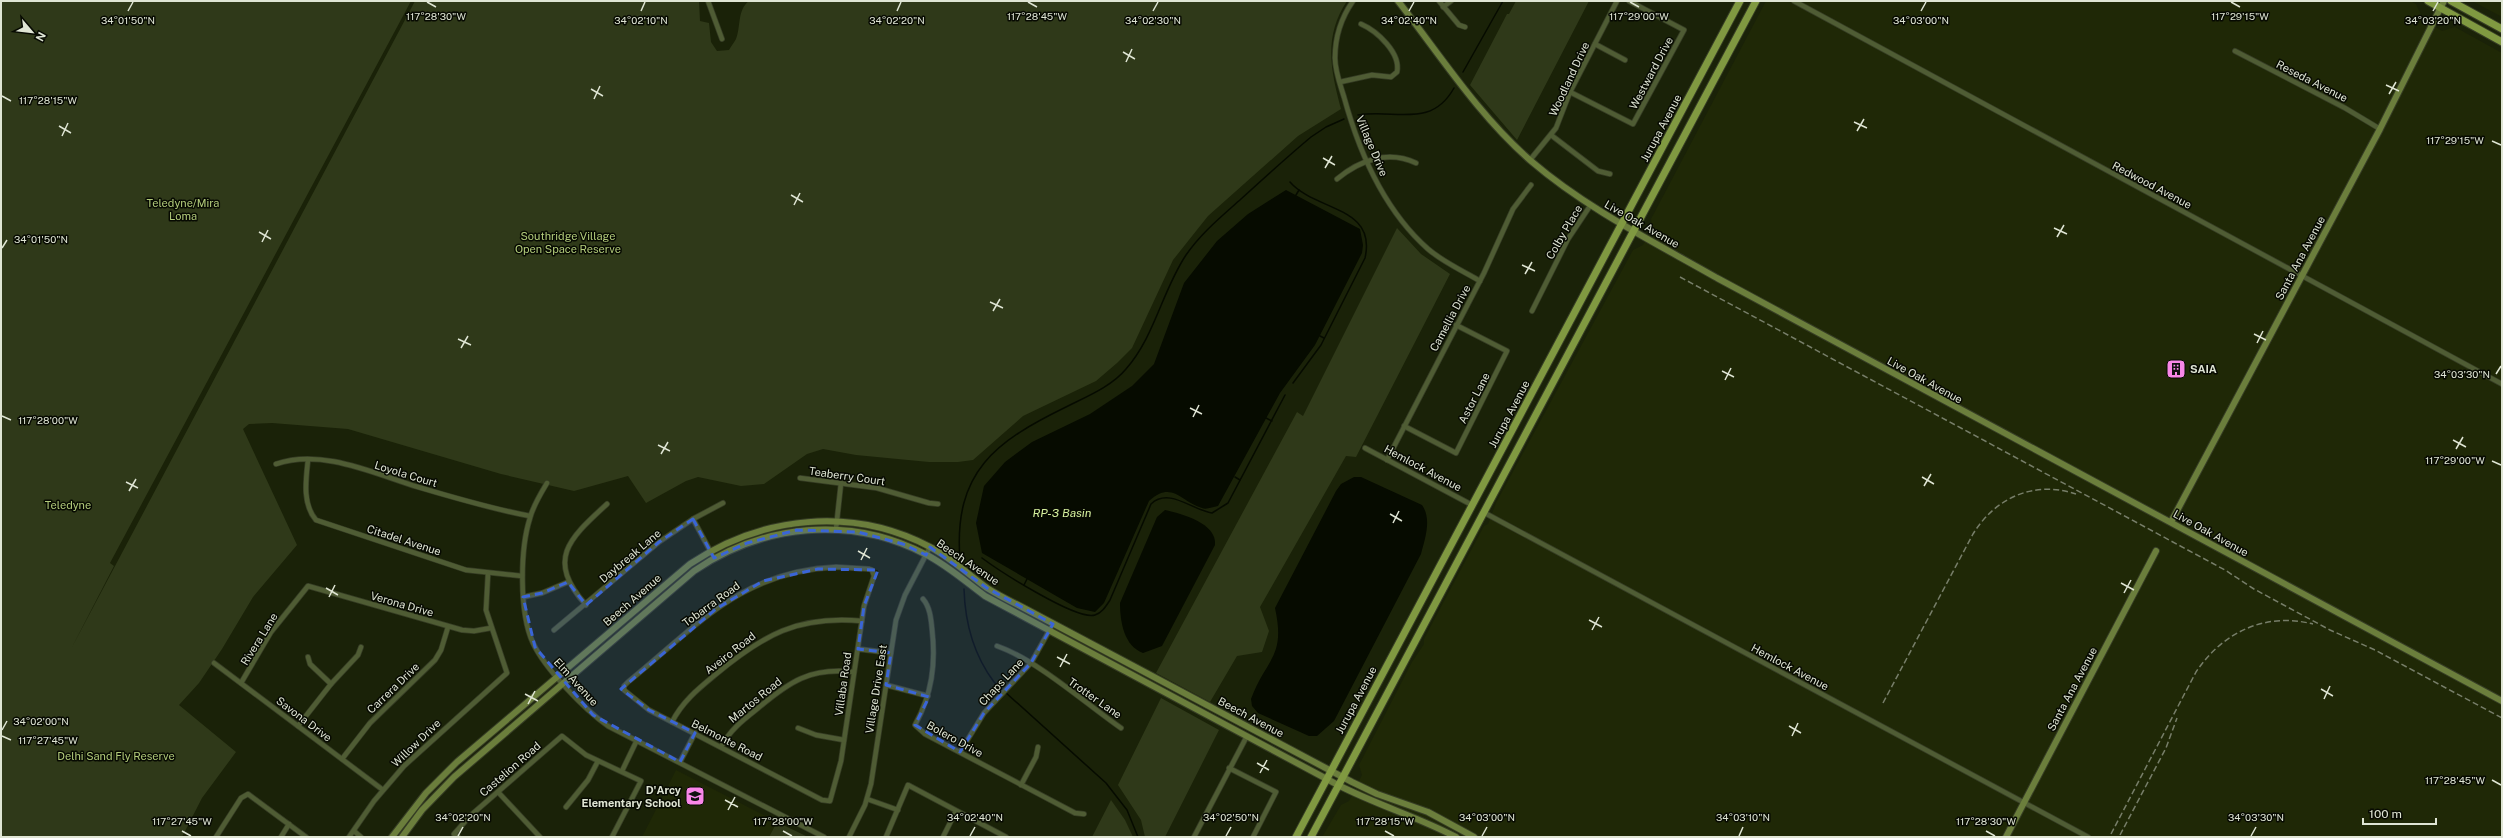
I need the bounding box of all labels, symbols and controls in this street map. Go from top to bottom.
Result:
text: 117°28'30"W [406,10,466,22]
text: 117°28'45"W [1007,10,1068,22]
text: 117°29'00"W [1609,10,1669,22]
text: 117°29'15"W [2211,10,2269,22]
north arrow [12,12,52,52]
text: 34°01'50"N [101,14,155,26]
text: 34°02'10"N [614,14,668,26]
text: 34°02'20"N [869,14,925,26]
text: 34°02'30"N [1125,14,1181,26]
text: 34°02'40"N [1381,14,1437,26]
text: 34°03'00"N [1893,14,1949,26]
text: 34°03'20"N [2405,14,2461,26]
text: N [34,30,48,43]
street label: Westward Drive [1627,35,1675,111]
street label: Woodland Drive [1547,40,1591,118]
street label: Reseda Avenue [2274,58,2350,104]
street label: Jurupa Avenue [1638,92,1684,164]
text: 117°28'15"W [19,94,77,106]
street label: Village Drive [1354,114,1390,178]
text: 117°29'15"W [2426,134,2484,146]
street label: Redwood Avenue [2110,159,2194,211]
park label: Teledyne/Mira Loma [147,197,219,222]
street label: Live Oak Avenue [1603,198,1681,250]
street label: Colby Place [1544,203,1584,261]
street label: Santa Ana Avenue [2273,214,2327,302]
park label: Southridge Village Open Space Reserve [515,230,621,255]
text: 34°01'50"N [14,233,68,245]
street label: Camellia Drive [1427,283,1473,353]
street label: Live Oak Avenue [1885,354,1965,406]
building icon: SAIA [2165,358,2187,380]
place label: SAIA [2190,363,2217,375]
text: 34°03'30"N [2434,368,2490,380]
street label: Astor Lane [1456,371,1492,425]
street label: Jurupa Avenue [1486,378,1532,450]
text: 117°28'00"W [18,414,78,426]
street label: Hemlock Avenue [1382,443,1464,493]
text: 117°29'00"W [2425,454,2485,466]
street label: Loyola Court [373,459,439,489]
street label: Teaberry Court [808,465,886,487]
park label: Teledyne [45,499,91,511]
water label: RP-3 Basin [1032,506,1092,520]
street label: Live Oak Avenue [2171,507,2251,559]
street label: Citadel Avenue [365,522,443,558]
street label: Daybreak Lane [597,527,663,585]
street label: Beech Avenue [935,537,1001,587]
street label: Beech Avenue [601,572,663,628]
street label: Tobarra Road [680,579,742,629]
street label: Verona Drive [369,589,435,619]
street label: Rivera Lane [238,611,280,667]
street label: Aveiro Road [702,630,758,676]
street label: Hemlock Avenue [1749,642,1831,692]
street label: Village Drive East [863,644,889,734]
street label: Santa Ana Avenue [2045,645,2099,733]
street label: Villaba Road [833,651,853,717]
street label: Elm Avenue [551,656,601,708]
street label: Chaps Lane [976,656,1026,708]
street label: Carrera Drive [365,660,421,716]
street label: Jurupa Avenue [1333,664,1379,736]
street label: Martos Road [726,675,784,725]
street label: Trotter Lane [1066,675,1124,721]
street label: Savona Drive [274,694,334,744]
street label: Beech Avenue [1216,695,1286,739]
text: 34°02'00"N [13,715,69,727]
street label: Willow Drive [389,717,443,769]
street label: Belmonte Road [690,717,764,763]
street label: Bolero Drive [925,719,985,759]
text: 117°27'45"W [18,734,78,746]
street label: Castelion Road [477,739,543,799]
park label: Delhi Sand Fly Reserve [57,750,175,762]
text: 117°28'45"W [2425,774,2486,786]
place label: D'Arcy Elementary School [582,784,682,809]
school or university icon: D'Arcy Elementary School [684,785,706,807]
scale bar [2363,800,2436,826]
text: 100 m [2369,807,2402,821]
text: 34°02'20"N [435,811,491,823]
text: 34°02'40"N [947,811,1003,823]
text: 34°02'50"N [1203,811,1259,823]
text: 34°03'00"N [1459,811,1515,823]
text: 34°03'10"N [1716,811,1770,823]
text: 34°03'30"N [2228,811,2284,823]
text: 117°27'45"W [152,815,212,827]
text: 117°28'00"W [753,815,813,827]
text: 117°28'15"W [1356,815,1414,827]
text: 117°28'30"W [1956,815,2016,827]

